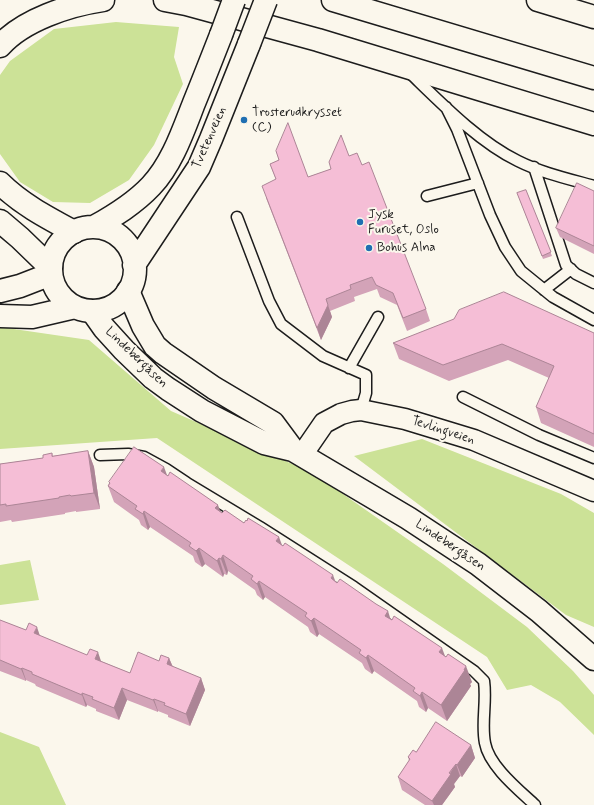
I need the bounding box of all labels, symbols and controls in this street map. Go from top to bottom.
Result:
street label: Tvetenveien [189,104,231,172]
place label: Trosterudkrysset (C) [252,105,342,136]
marker: Trosterudkrysset (C) [239,115,249,125]
place label: Jysk Furuset, Oslo [368,207,439,238]
marker: Jysk Furuset, Oslo [355,217,365,227]
place label: Bohus Alna [377,240,436,256]
marker: Bohus Alna [364,243,374,253]
street label: Lindebergåsen [101,324,171,392]
street label: Tevlingveien [409,413,477,449]
street label: Lindebergåsen [412,517,488,575]

